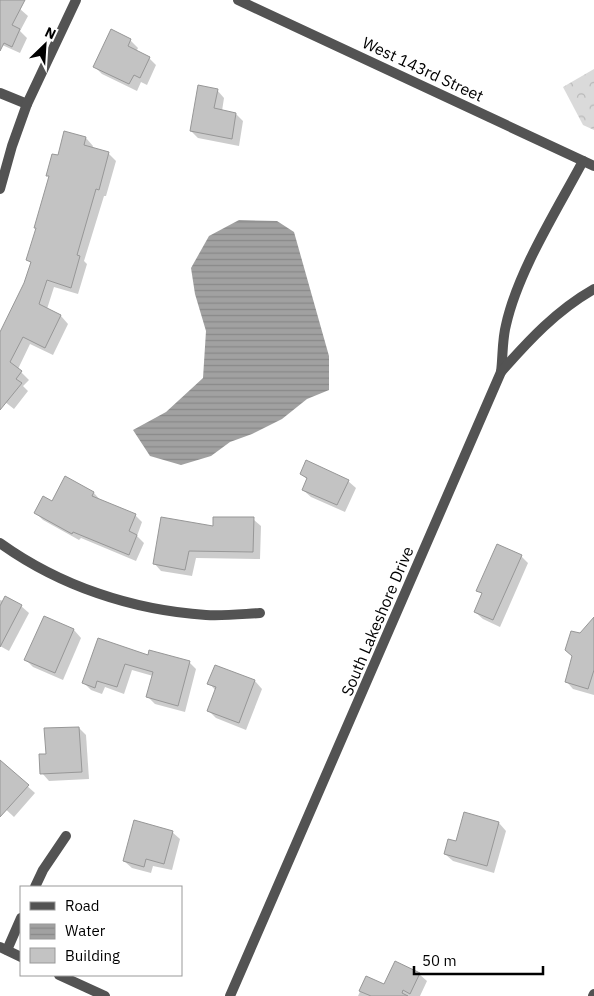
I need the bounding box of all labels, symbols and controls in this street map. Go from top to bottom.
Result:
north arrow [20,20,70,70]
text: N [42,23,59,44]
street label: West 143rd Street [359,32,487,106]
street label: South Lakeshore Drive [336,543,418,699]
legend [20,886,182,976]
text: Road [65,896,100,915]
text: Water [65,921,106,940]
scale bar [414,944,543,976]
text: Building [65,946,120,965]
text: 50 m [422,951,457,970]

